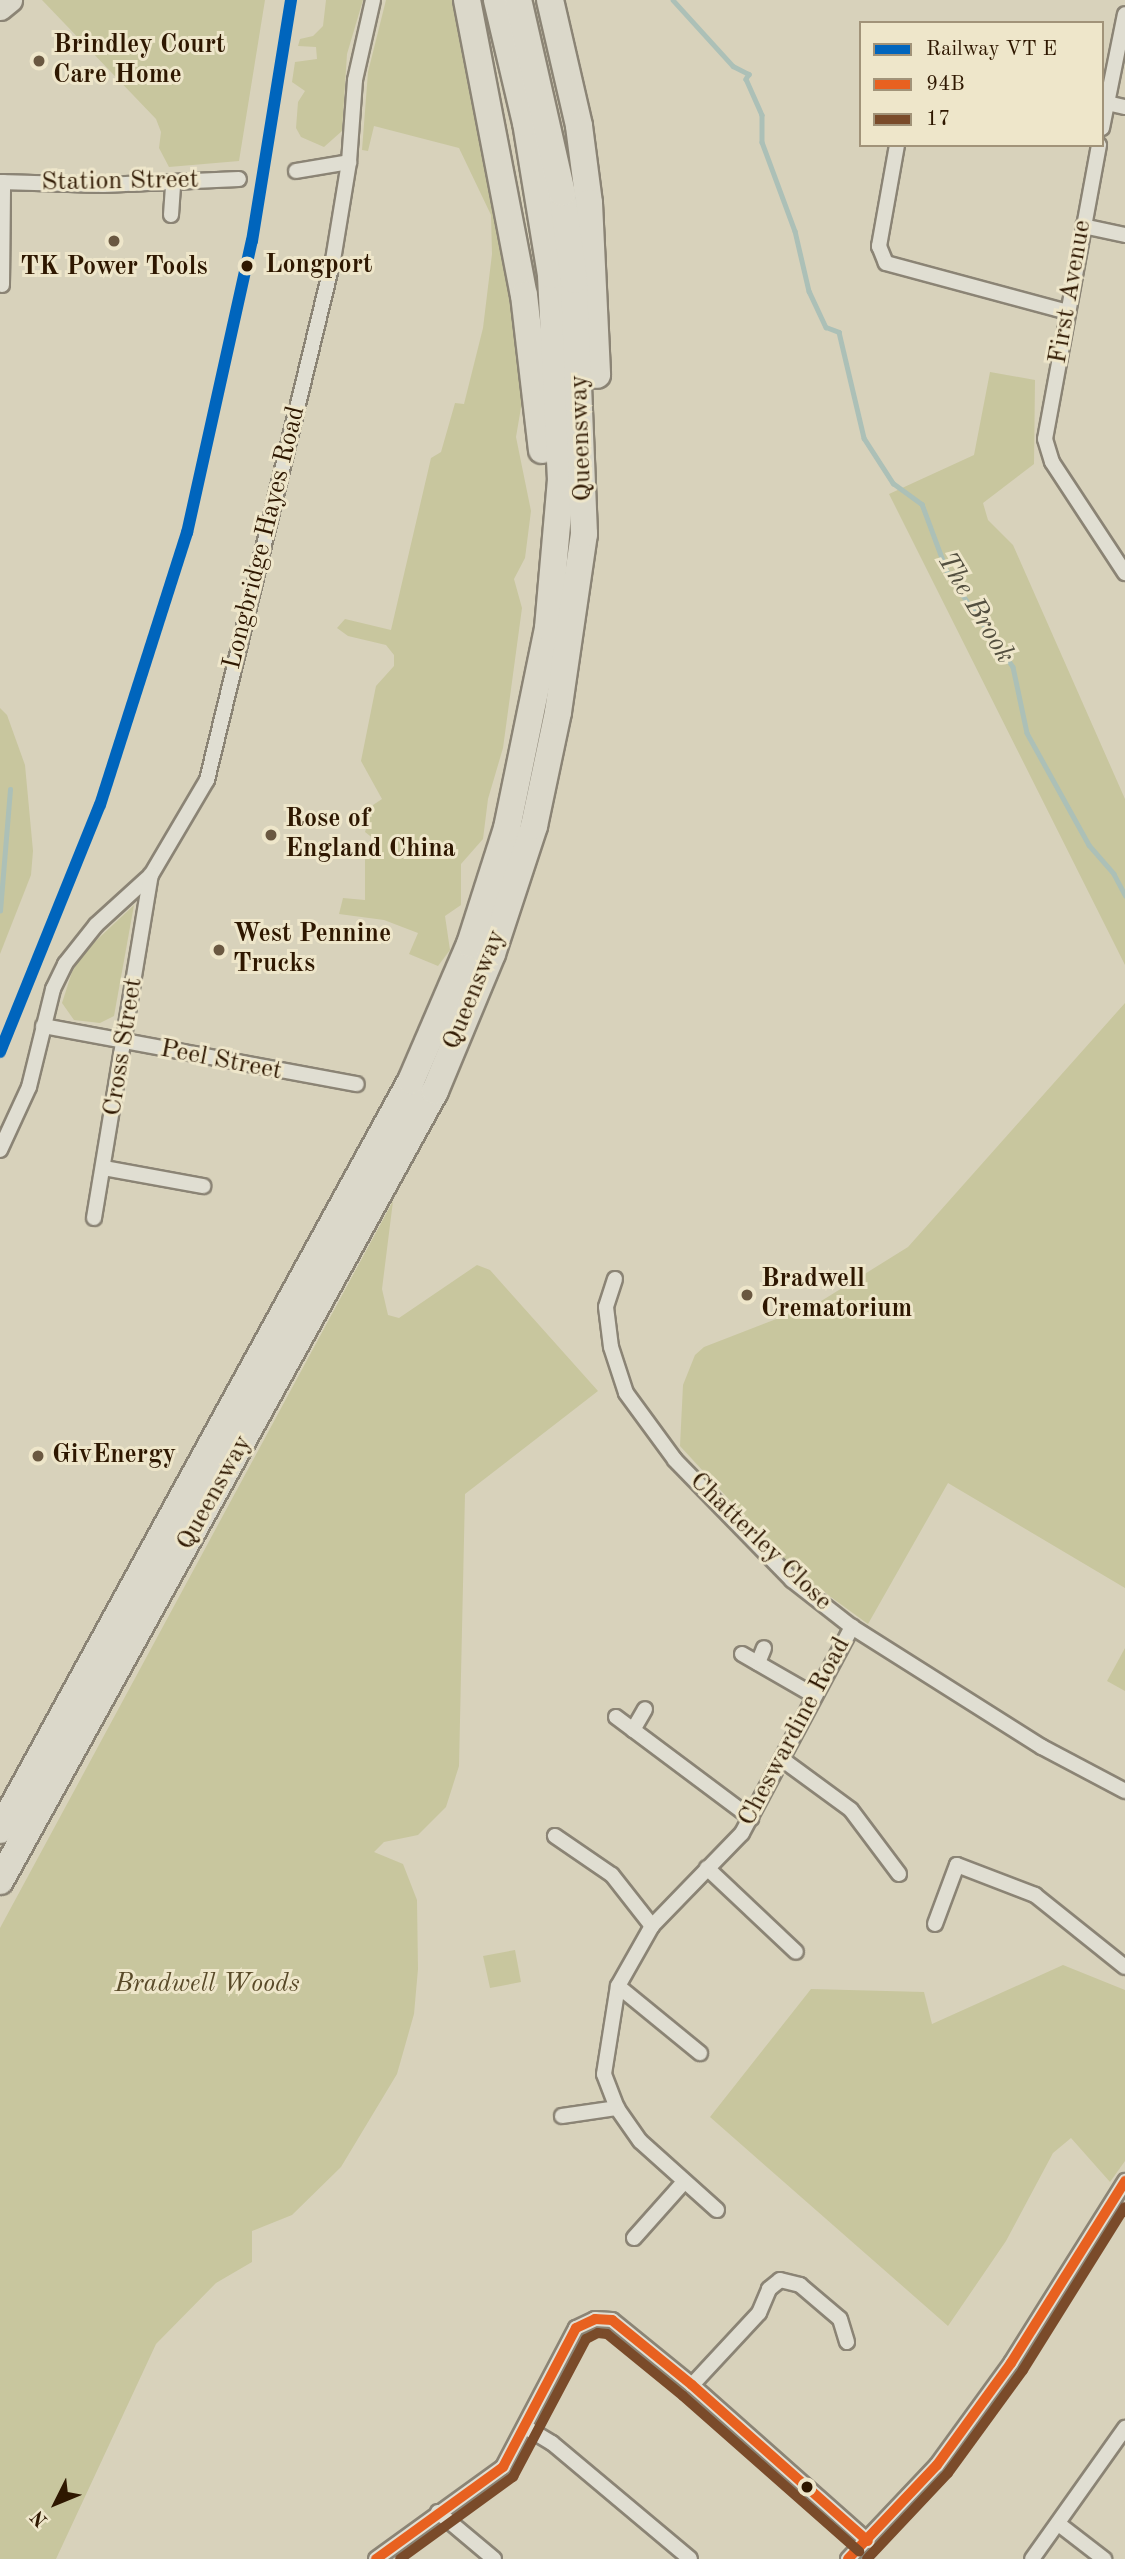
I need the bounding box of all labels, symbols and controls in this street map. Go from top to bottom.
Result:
legend [859,21,1104,147]
place label: Brindley Court Care Home [53,30,225,92]
text: Railway VT E [926,39,1057,60]
marker: Brindley Court Care Home [31,53,47,69]
text: 94B [926,74,965,95]
text: 17 [926,109,950,130]
street label: Station Street [41,165,199,199]
street label: First Avenue [1043,218,1099,366]
marker: TK Power Tools [106,233,122,249]
place label: Longport [265,250,372,282]
place label: TK Power Tools [20,252,208,284]
marker: Longport [235,254,259,278]
street label: Queensway [564,374,600,502]
street label: Longbridge Hayes Road [217,403,313,673]
water label: The Brook [929,546,1021,670]
place label: Rose of England China [285,804,456,866]
marker: Rose of England China [263,827,279,843]
place label: West Pennine Trucks [233,919,391,981]
street label: Queensway [437,925,513,1055]
marker: West Pennine Trucks [211,942,227,958]
street label: Cross Street [98,976,150,1118]
street label: Peel Street [157,1034,285,1088]
place label: Bradwell Crematorium [761,1264,912,1326]
marker: Bradwell Crematorium [739,1287,755,1303]
street label: Queensway [171,1430,259,1556]
place label: GivEnergy [52,1440,176,1472]
marker: GivEnergy [30,1448,46,1464]
street label: Chatterley Close [682,1466,838,1618]
street label: Cheswardine Road [732,1632,858,1832]
park label: Bradwell Woods [114,1969,300,2001]
north arrow [21,2468,91,2538]
unlabelled marker [800,2480,814,2494]
text: N [28,2506,52,2529]

